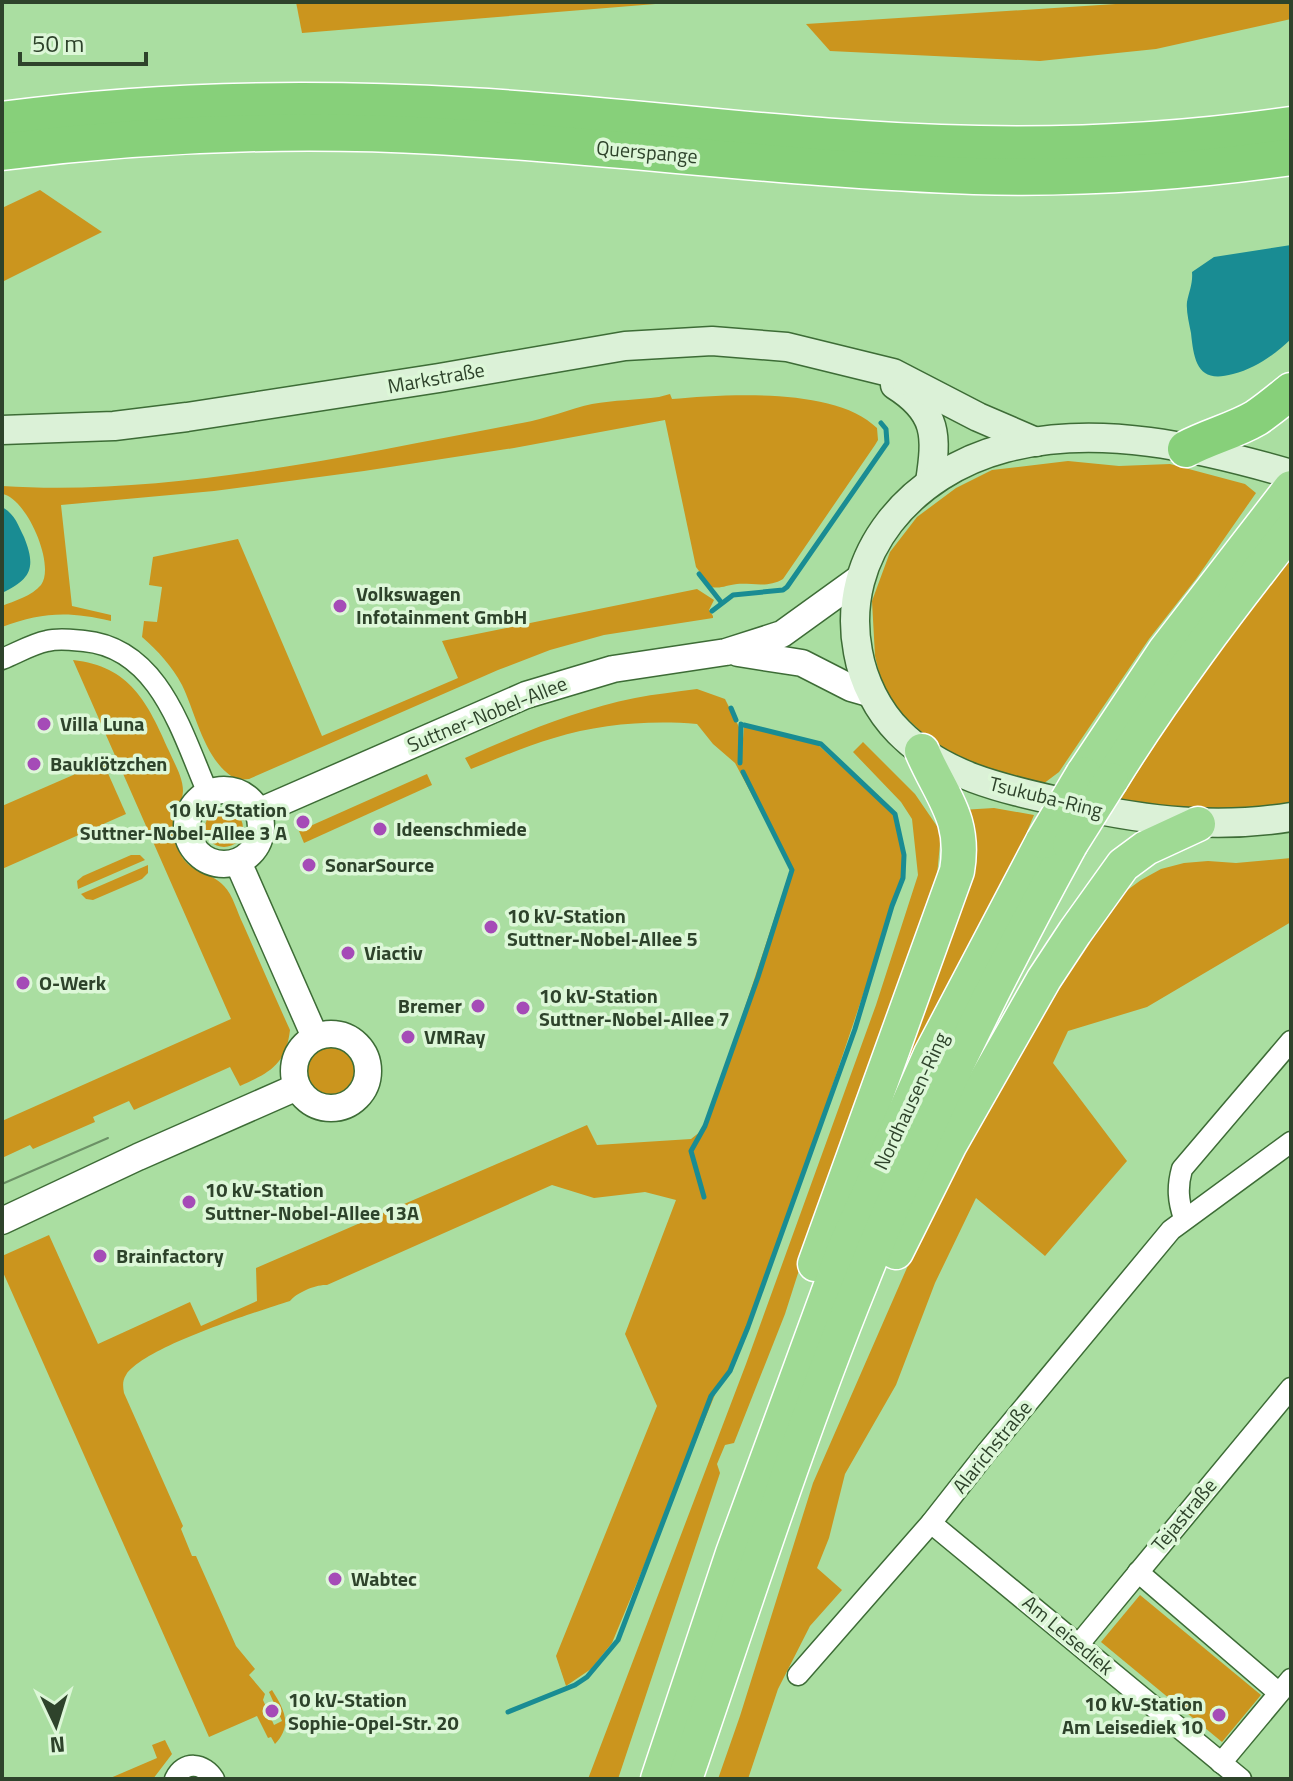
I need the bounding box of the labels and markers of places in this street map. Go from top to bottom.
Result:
place label: Volkswagen Infotainment GmbH [356,578,527,632]
marker: Volkswagen Infotainment GmbH [331,597,349,615]
place label: Villa Luna [60,708,144,739]
marker: Villa Luna [35,715,53,733]
place label: Bauklötzchen [50,748,167,779]
marker: Bauklötzchen [25,755,43,773]
place label: 10 kV-Station Suttner-Nobel-Allee 3 A [80,794,287,848]
marker: 10 kV-Station Suttner-Nobel-Allee 3 A [294,813,312,831]
place label: Ideenschmiede [396,813,527,844]
marker: Ideenschmiede [371,820,389,838]
place label: SonarSource [325,849,434,880]
marker: SonarSource [300,856,318,874]
place label: 10 kV-Station Suttner-Nobel-Allee 5 [507,900,698,954]
marker: 10 kV-Station Suttner-Nobel-Allee 5 [482,918,500,936]
place label: Viactiv [364,937,423,968]
marker: Viactiv [339,944,357,962]
place label: O-Werk [39,967,107,998]
marker: O-Werk [14,974,32,992]
place label: 10 kV-Station Suttner-Nobel-Allee 7 [539,980,730,1034]
place label: Bremer [398,990,463,1021]
marker: Bremer [469,997,487,1015]
marker: 10 kV-Station Suttner-Nobel-Allee 7 [514,999,532,1017]
place label: VMRay [424,1021,486,1052]
marker: VMRay [399,1028,417,1046]
place label: 10 kV-Station Suttner-Nobel-Allee 13A [205,1174,419,1228]
marker: 10 kV-Station Suttner-Nobel-Allee 13A [180,1193,198,1211]
place label: Brainfactory [116,1240,224,1271]
marker: Brainfactory [91,1247,109,1265]
place label: Wabtec [351,1563,417,1594]
marker: Wabtec [326,1570,344,1588]
place label: 10 kV-Station Sophie-Opel-Str. 20 [288,1684,459,1738]
place label: 10 kV-Station Am Leisediek 10 [1062,1688,1203,1742]
marker: 10 kV-Station Sophie-Opel-Str. 20 [263,1702,281,1720]
marker: 10 kV-Station Am Leisediek 10 [1210,1706,1228,1724]

